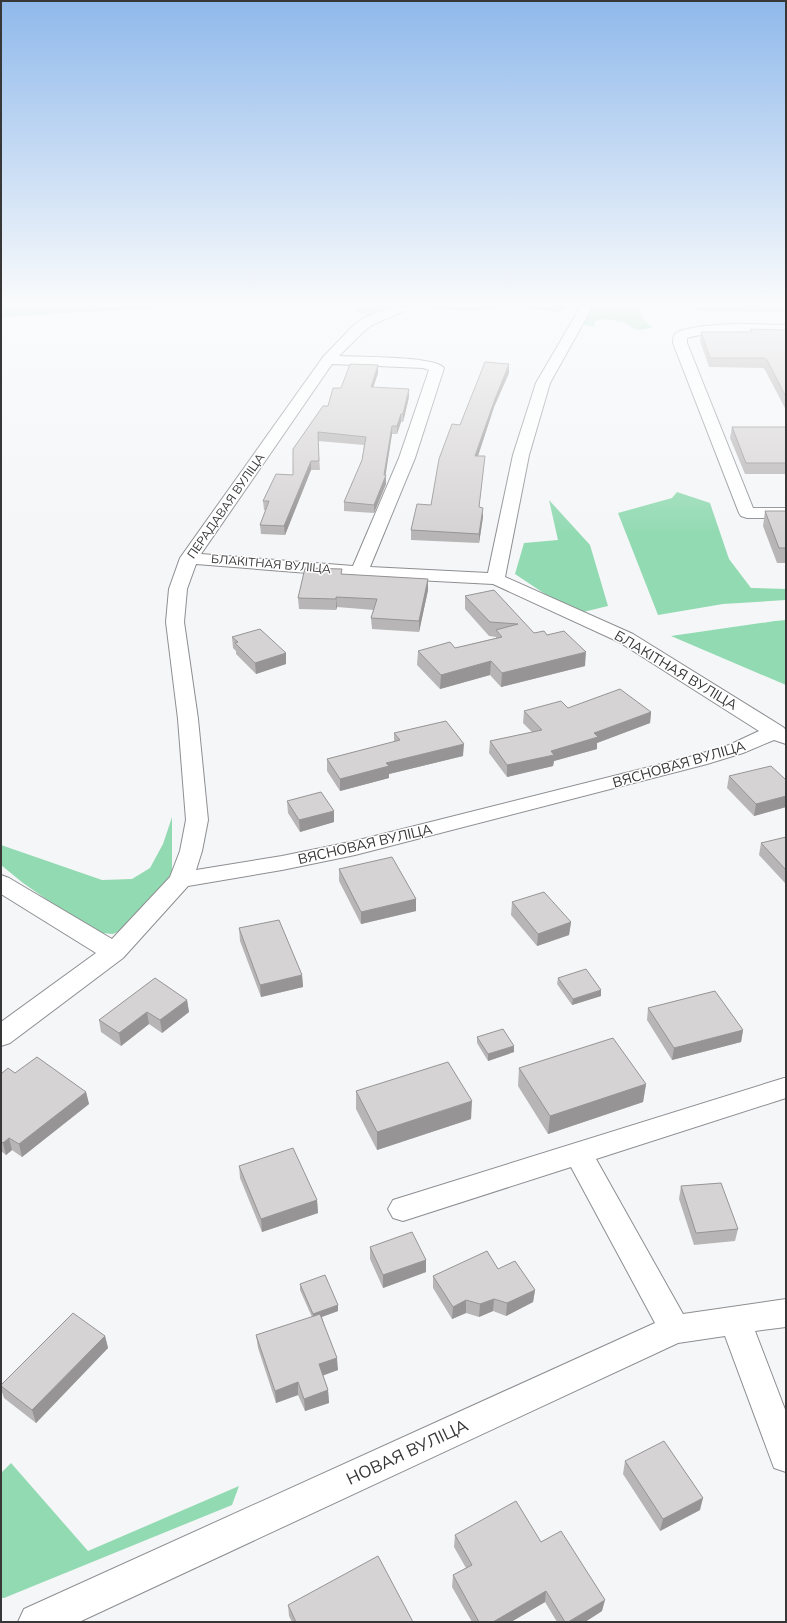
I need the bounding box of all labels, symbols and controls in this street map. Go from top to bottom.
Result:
street label: ПЕРАДАВАЯ ВУЛІЦА [184,450,268,561]
street label: БЛАКІТНАЯ ВУЛІЦА [211,551,332,576]
street label: БЛАКІТНАЯ ВУЛІЦА [611,626,741,714]
street label: ВЯСНОВАЯ ВУЛІЦА [610,736,748,792]
street label: ВЯСНОВАЯ ВУЛІЦА [296,820,435,868]
street label: НОВАЯ ВУЛІЦА [343,1414,471,1489]

